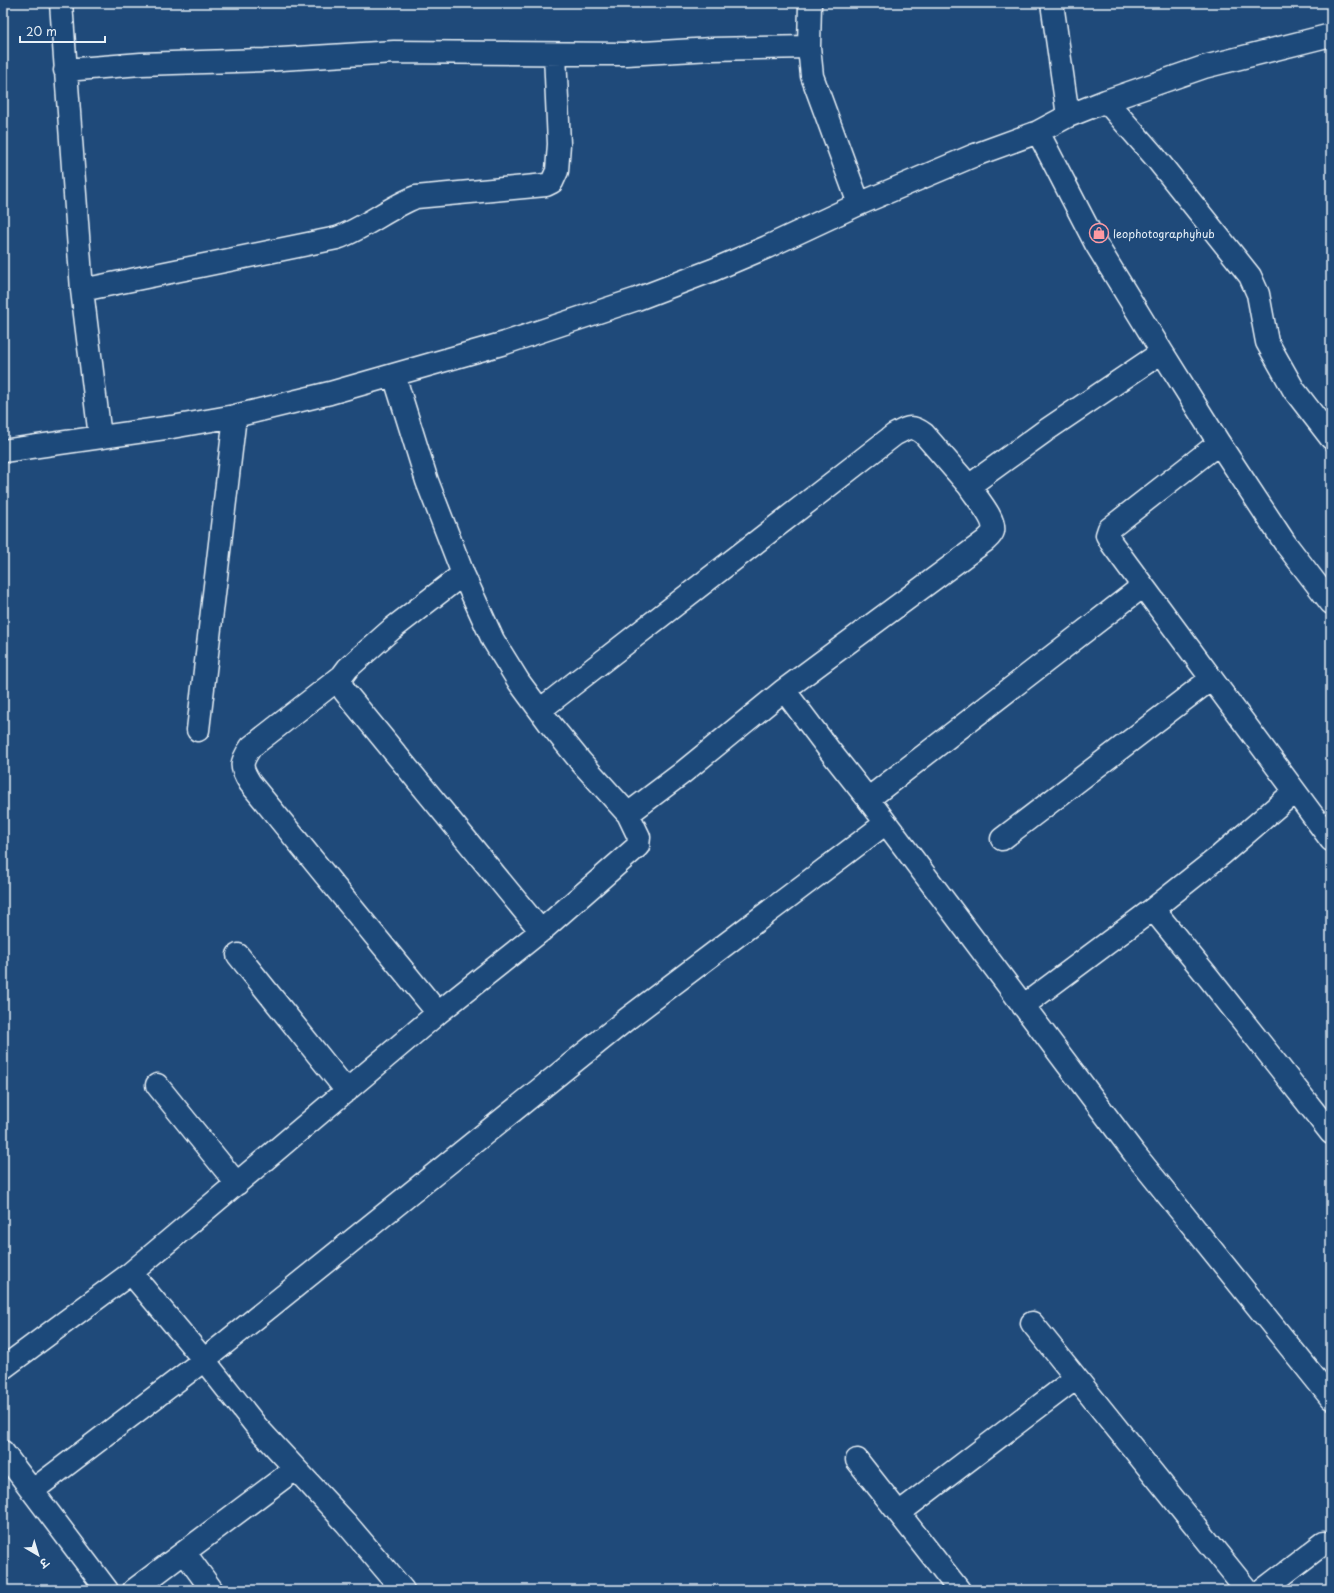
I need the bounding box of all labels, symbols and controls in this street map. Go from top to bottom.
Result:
scale bar [20,18,105,44]
text: 20 m [26,22,57,40]
shop icon: leophotographyhub [1088,222,1110,244]
place label: leophotographyhub [1113,225,1215,242]
north arrow [18,1535,58,1575]
text: उ [35,1554,53,1573]

